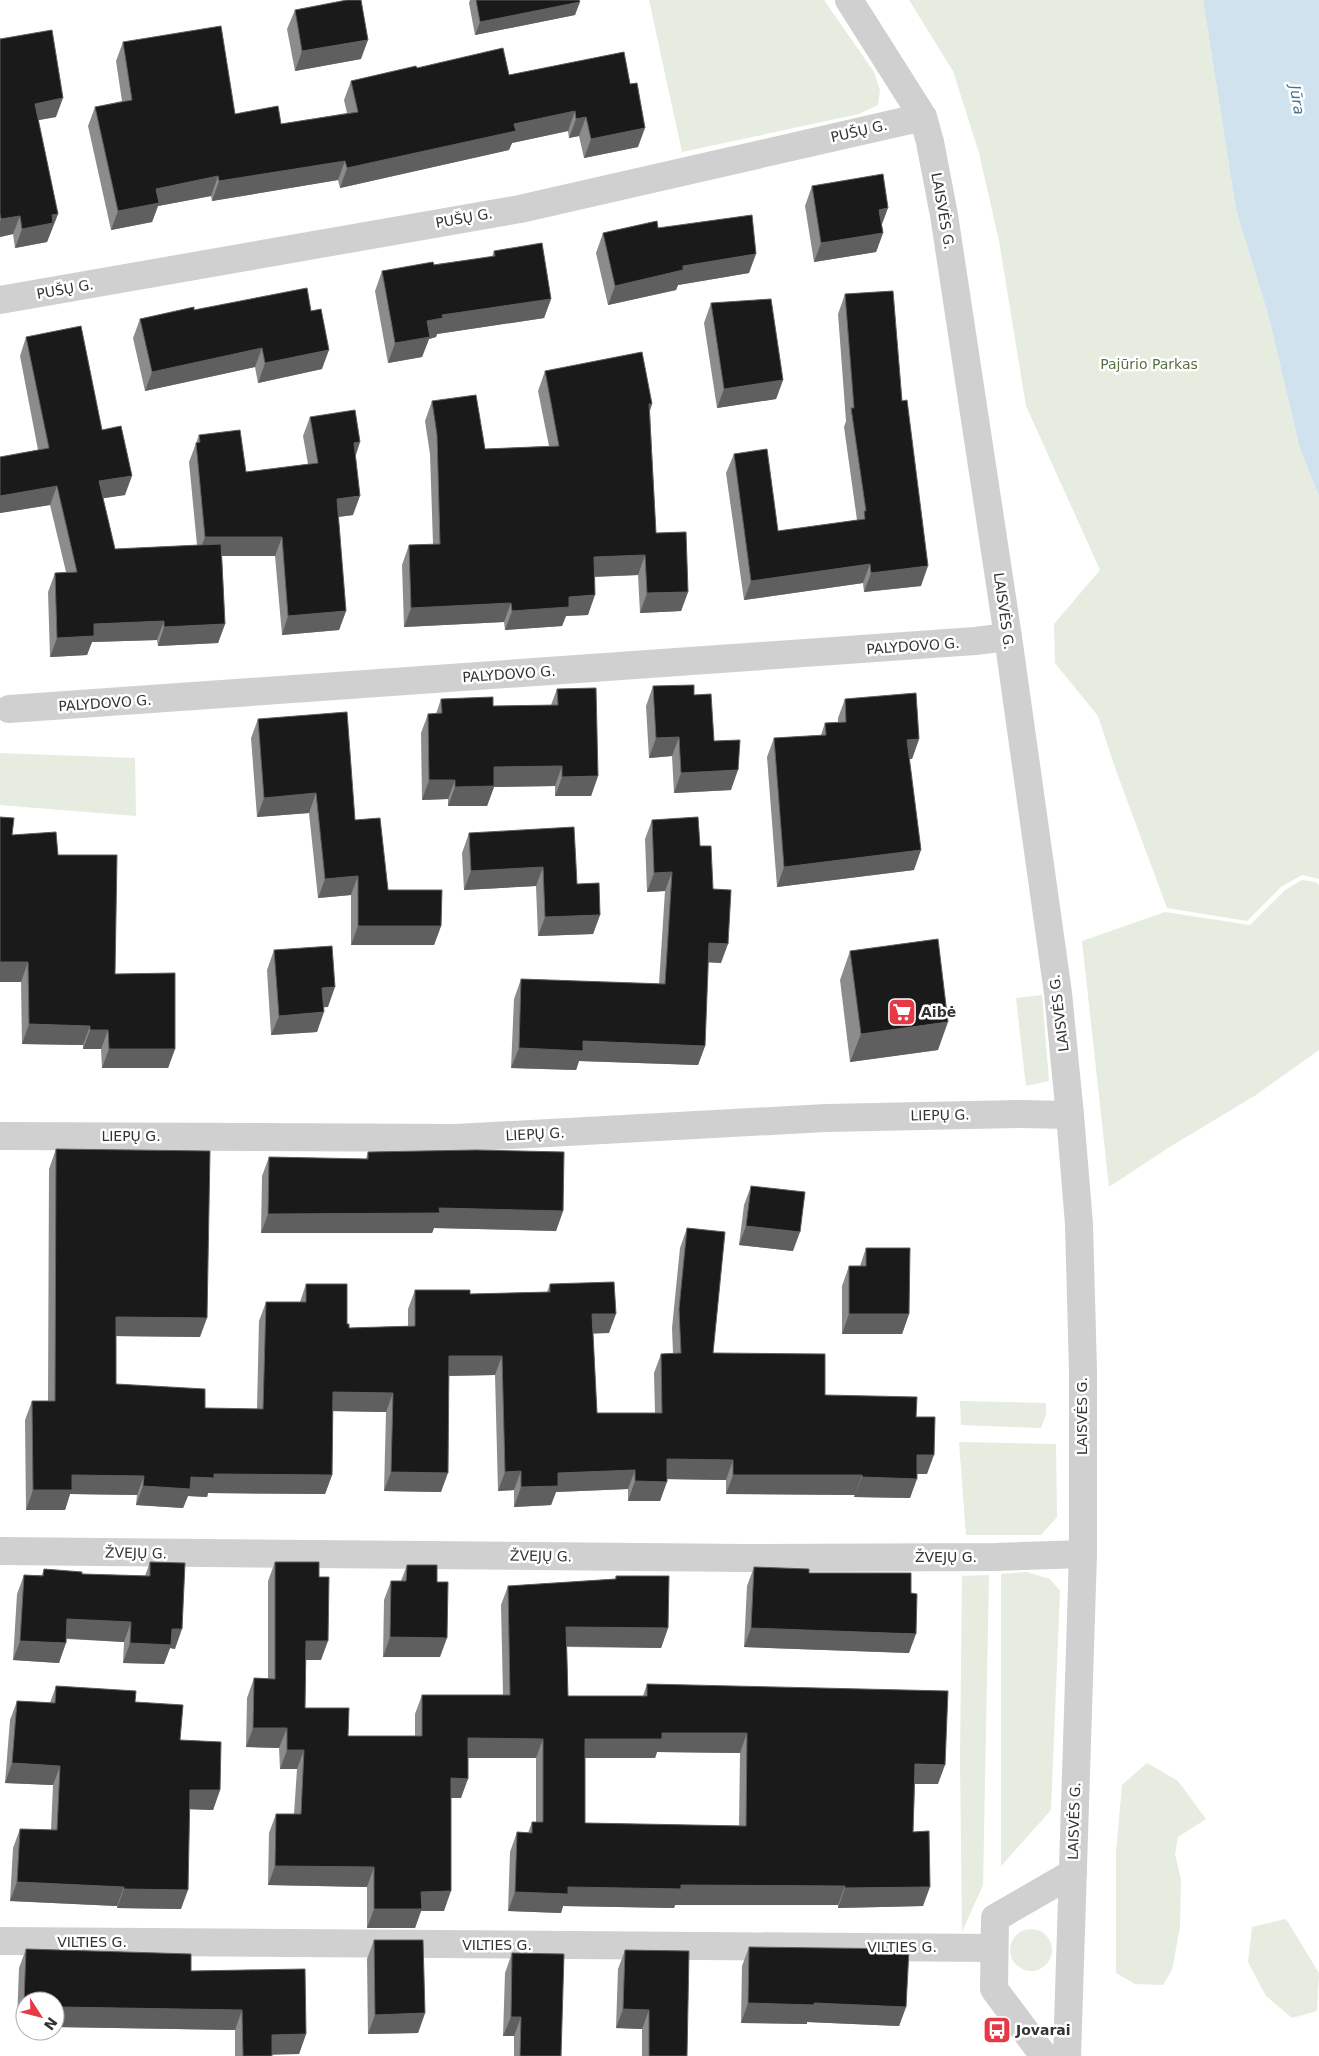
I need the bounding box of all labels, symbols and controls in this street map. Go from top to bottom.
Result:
water label: Jūra [1285,81,1308,116]
street label: PUŠŲ G. [829,116,889,145]
street label: LAISVĖS G. [928,171,959,251]
street label: PUŠŲ G. [434,204,494,231]
street label: PUŠŲ G. [35,275,95,302]
park label: Pajūrio Parkas [1100,356,1198,372]
street label: LAISVĖS G. [991,571,1018,651]
street label: PALYDOVO G. [866,635,960,657]
street label: PALYDOVO G. [462,663,556,685]
street label: PALYDOVO G. [58,692,152,714]
street label: LAISVĖS G. [1045,973,1072,1053]
supermarket icon: Aibė [887,997,917,1027]
place label: Aibė [921,1004,956,1020]
street label: LIEPŲ G. [910,1106,970,1124]
street label: LIEPŲ G. [505,1124,565,1144]
street label: LIEPŲ G. [101,1128,161,1144]
street label: LAISVĖS G. [1073,1377,1090,1455]
street label: ŽVEJŲ G. [105,1543,167,1562]
street label: ŽVEJŲ G. [510,1546,572,1565]
street label: ŽVEJŲ G. [915,1548,977,1565]
street label: LAISVĖS G. [1064,1782,1083,1860]
street label: VILTIES G. [57,1934,127,1950]
street label: VILTIES G. [462,1937,532,1953]
street label: VILTIES G. [867,1939,937,1955]
north arrow [15,1991,65,2041]
text: N [41,2014,60,2033]
bus stop icon: Jovarai [982,2015,1012,2045]
place label: Jovarai [1015,2022,1071,2038]

